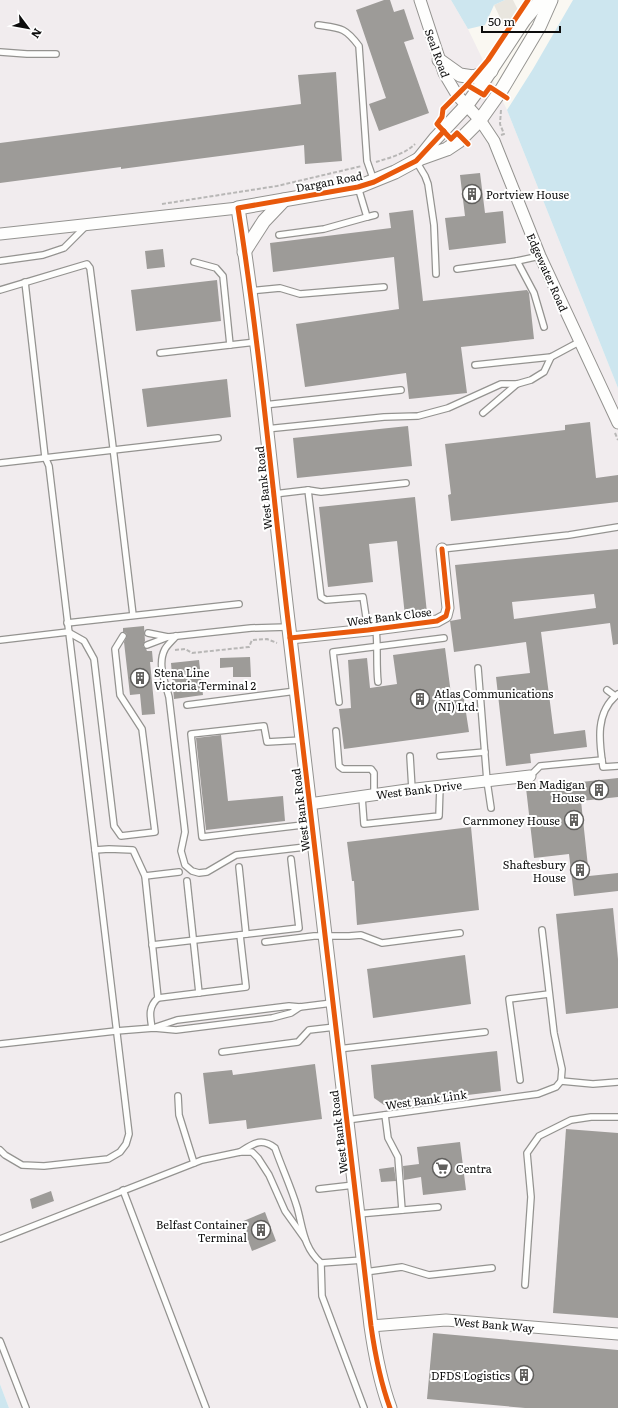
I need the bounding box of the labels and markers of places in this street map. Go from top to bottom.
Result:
building icon: Portview House [461,183,483,205]
place label: Portview House [486,186,569,202]
place label: Stena Line Victoria Terminal 2 [154,664,256,693]
building icon: Stena Line Victoria Terminal 2 [129,667,151,689]
place label: Atlas Communications (NI) Ltd. [434,685,553,714]
building icon: Atlas Communications (NI) Ltd. [409,688,431,710]
place label: Ben Madigan House [516,776,585,805]
building icon: Ben Madigan House [588,779,610,801]
building icon: Carnmoney House [563,809,585,831]
place label: Carnmoney House [463,812,560,828]
place label: Shaftesbury House [503,856,567,885]
building icon: Shaftesbury House [569,859,591,881]
supermarket icon: Centra [431,1157,453,1179]
place label: Centra [456,1160,492,1176]
place label: Belfast Container Terminal [156,1216,248,1245]
building icon: Belfast Container Terminal [250,1219,272,1241]
building icon: DFDS Logistics [513,1364,535,1386]
place label: DFDS Logistics [431,1367,510,1383]

